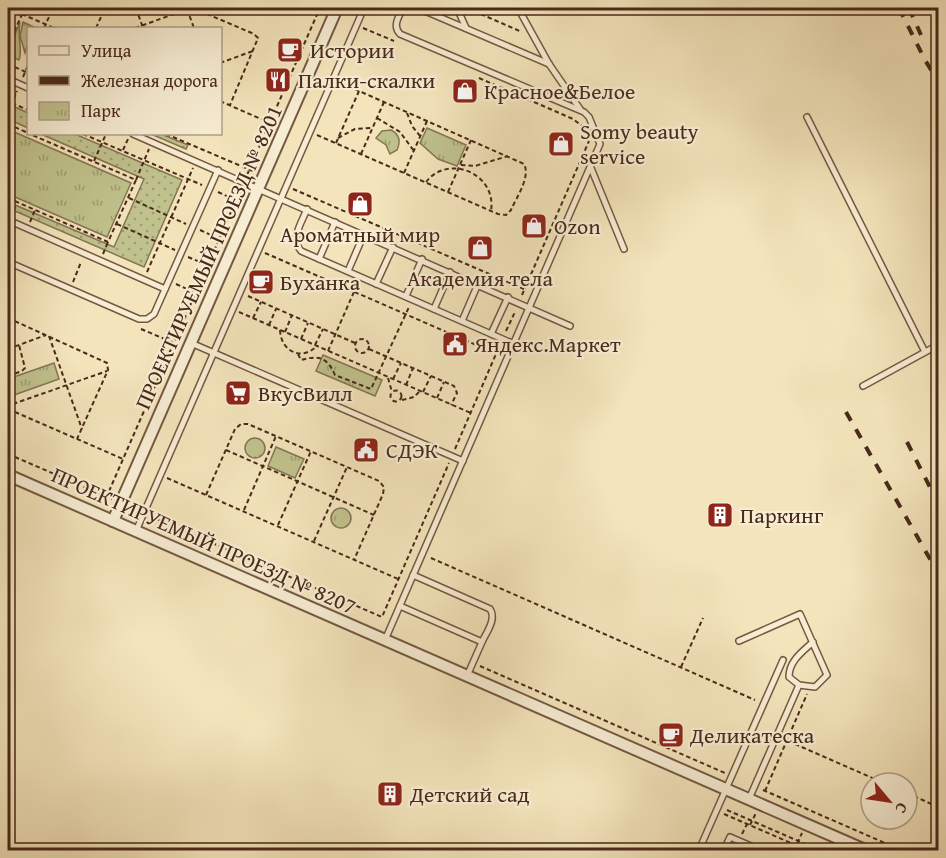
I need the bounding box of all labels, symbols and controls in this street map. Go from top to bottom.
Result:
legend [27,27,222,135]
place label: Истории [310,34,394,66]
cafe icon: Истории [275,35,305,65]
text: Улица [81,37,132,64]
place label: Палки-скалки [298,64,435,96]
restaurant icon: Палки-скалки [263,65,293,95]
text: Железная дорога [80,67,218,94]
place label: Красное&Белое [484,75,635,107]
shop icon: Красное&Белое [450,76,480,106]
text: Парк [81,97,121,124]
street label: ПРОЕКТИРУЕМЫЙ ПРОЕЗД № 8201 [126,100,290,414]
place label: Somy beauty service [580,115,699,172]
shop icon: Somy beauty service [546,129,576,159]
shop icon: Ароматный мир [345,189,375,219]
place label: Ozon [554,210,601,242]
shop icon: Ozon [519,211,549,241]
place label: Ароматный мир [280,218,440,250]
shop icon: Академия тела [465,233,495,263]
place label: Академия тела [407,262,553,294]
place label: Буханка [280,266,361,298]
cafe icon: Буханка [246,267,276,297]
place label: Яндекс.Маркет [473,328,621,360]
public building icon: Яндекс.Маркет [440,329,470,359]
place label: ВкусВилл [258,377,353,409]
supermarket icon: ВкусВилл [223,378,253,408]
place label: СДЭК [386,434,439,466]
public building icon: СДЭК [351,435,381,465]
street label: ПРОЕКТИРУЕМЫЙ ПРОЕЗД № 8207 [47,458,361,622]
place label: Паркинг [740,499,824,531]
building icon: Паркинг [705,500,735,530]
place label: Деликатеска [689,719,815,751]
cafe icon: Деликатеска [656,720,686,750]
north arrow [859,771,919,831]
place label: Детский сад [409,778,530,810]
building icon: Детский сад [375,779,405,809]
text: С [889,798,915,818]

